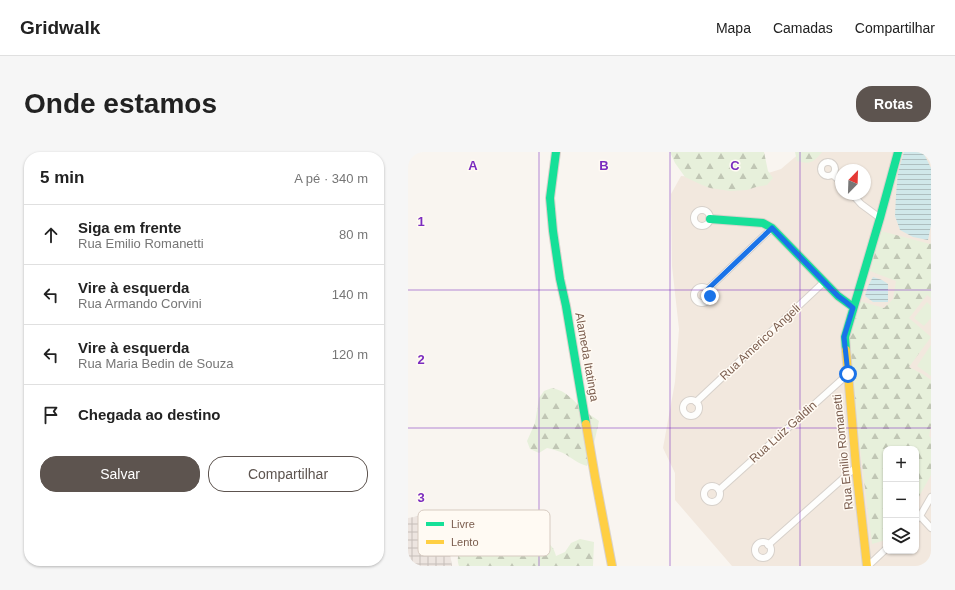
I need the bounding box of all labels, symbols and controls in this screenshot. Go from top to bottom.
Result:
text: Gridwalk [20,17,100,38]
text: Mapa [716,20,751,36]
text: Camadas [773,20,833,36]
text: Compartilhar [855,20,935,36]
button: Rotas [856,86,931,122]
text: Onde estamos [24,88,217,119]
text: A [468,158,478,173]
text: B [599,158,609,173]
text: C [730,158,740,173]
north arrow [835,164,871,200]
text: 5 min [40,168,84,187]
text: A pé · 340 m [294,171,368,186]
text: 1 [417,214,425,229]
text: Siga em frente [78,219,181,236]
icon: ahead [40,224,62,246]
text: 80 m [339,227,368,242]
text: Rua Emilio Romanetti [78,236,204,251]
text: Vire à esquerda [78,279,189,296]
icon: left [40,284,62,306]
text: 140 m [332,287,368,302]
route end [701,287,719,305]
text: Rua Armando Corvini [78,296,202,311]
street label: Rua Americo Angeli [717,301,803,383]
street label: Alameda Itatinga [572,311,602,403]
text: Vire à esquerda [78,339,189,356]
icon: left [40,344,62,366]
text: 120 m [332,347,368,362]
text: 2 [417,352,425,367]
text: Rua Maria Bedin de Souza [78,356,233,371]
route start [839,365,857,383]
street label: Rua Emilio Romanetti [830,394,856,510]
street label: Rua Luiz Galdin [747,398,819,466]
icon: arrive [40,404,62,426]
text: Chegada ao destino [78,406,221,423]
map controls [883,446,919,554]
button: + [883,446,919,482]
button: Salvar [40,456,200,492]
button: Compartilhar [208,456,368,492]
button: − [883,482,919,518]
text: 3 [417,490,425,505]
legend [418,510,550,556]
text: Livre [451,518,475,530]
button: layers [883,518,919,554]
text: Lento [451,536,479,548]

